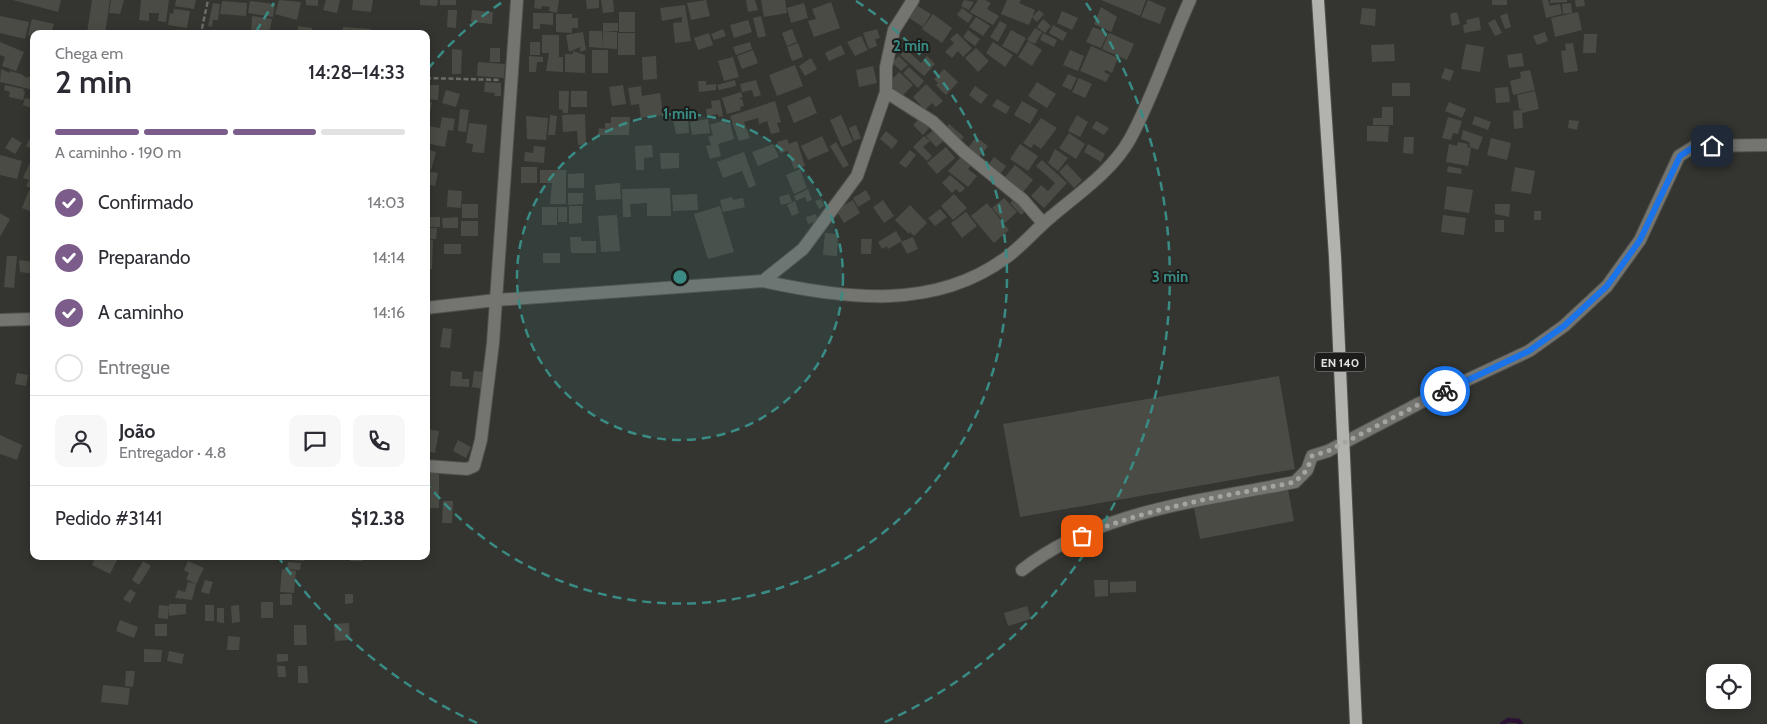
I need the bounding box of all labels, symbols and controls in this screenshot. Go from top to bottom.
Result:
text: 2 min [893,37,929,55]
text: Chega em [55,44,123,63]
text: 14:28–14:33 [308,61,405,84]
text: 2 min [55,62,132,101]
text: 1 min [663,105,697,123]
pin [1691,125,1733,167]
icon: home [1698,132,1726,160]
text: A caminho · 190 m [55,143,181,162]
icon: check [55,189,83,217]
text: Confirmado [98,191,194,214]
text: 14:03 [367,193,405,212]
icon: check [55,244,83,272]
text: Preparando [98,246,191,269]
text: 14:14 [373,248,405,267]
centre of rings [671,268,689,286]
text: 3 min [1152,268,1188,286]
icon: check [55,299,83,327]
text: A caminho [98,301,184,324]
text: 14:16 [373,303,405,322]
road number: EN 140 [1315,352,1365,372]
text: Entregue [98,356,170,379]
courier [1420,366,1470,416]
icon: bike [1431,377,1459,405]
button: person [55,415,107,467]
button: chat [289,415,341,467]
button: phone [353,415,405,467]
text: João [119,420,155,443]
text: Entregador · 4.8 [119,443,226,462]
text: Pedido #3141 [55,507,162,530]
text: $12.38 [351,507,405,530]
pin [1061,515,1103,557]
icon: bag [1068,522,1096,550]
map controls [1706,664,1751,709]
button: locate [1706,664,1751,709]

